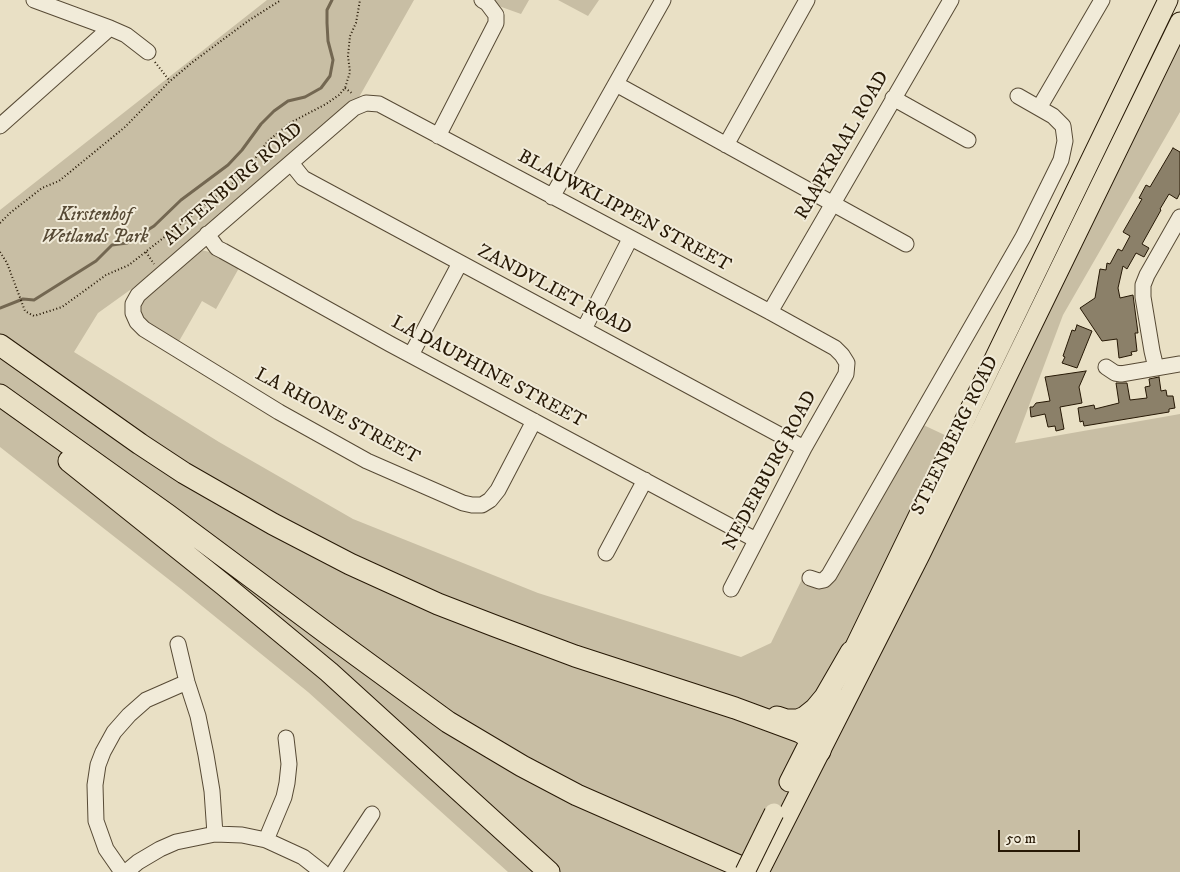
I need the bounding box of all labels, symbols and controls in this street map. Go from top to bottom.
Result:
street label: RAAPKRAAL ROAD [791,68,895,224]
street label: ALTENBURG ROAD [160,119,308,251]
street label: BLAUWKLIPPEN STREET [514,146,734,278]
park label: Kirstenhof Wetlands Park [41,205,149,249]
street label: ZANDVLIET ROAD [473,241,635,341]
street label: LA DAUPHINE STREET [387,312,589,434]
street label: STEENBERG ROAD [908,353,1004,519]
street label: LA RHONE STREET [251,364,423,470]
street label: NEDERBURG ROAD [719,387,823,555]
scale bar [1000,820,1082,852]
text: 50 m [1006,829,1036,848]

